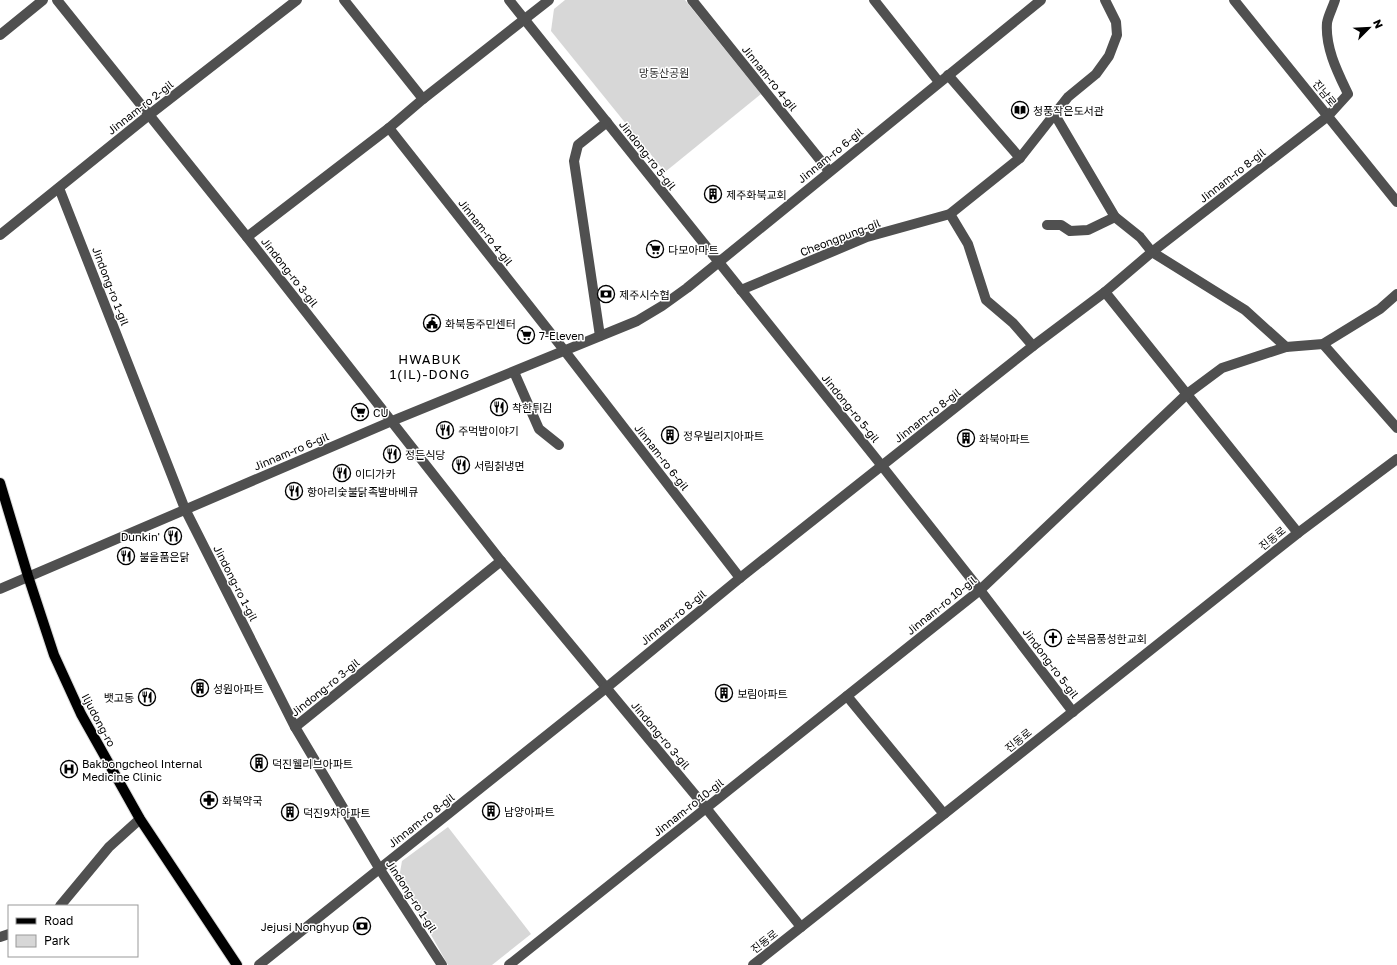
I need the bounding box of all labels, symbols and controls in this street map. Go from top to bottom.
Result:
north arrow [1349,8,1389,48]
text: N [1371,17,1386,30]
street label: Jinnam-ro 4-gil [740,43,801,114]
park label: 망동산공원 [639,66,689,79]
street label: Jinnam-ro 2-gil [104,77,176,137]
street label: 진남로 [1310,77,1340,109]
library icon: 청풍작은도서관 [1010,100,1030,120]
place label: 청풍작은도서관 [1033,104,1104,117]
street label: Jindong-ro 5-gil [617,118,679,193]
street label: Jinnam-ro 6-gil [795,124,866,185]
street label: Jinnam-ro 8-gil [1196,145,1268,205]
building icon: 제주화북교회 [703,184,723,204]
place label: 제주화북교회 [726,188,787,201]
street label: Jinnam-ro 4-gil [456,196,516,268]
street label: Cheongpung-gil [798,216,883,258]
street label: Jindong-ro 3-gil [259,235,321,310]
supermarket icon: 다모아마트 [645,239,665,259]
place label: 다모아마트 [668,243,719,256]
street label: Jindong-ro 1-gil [90,245,132,328]
bank icon: 제주시수협 [596,284,616,304]
place label: 제주시수협 [619,288,670,301]
public building icon: 화북동주민센터 [422,313,442,333]
place label: 화북동주민센터 [445,317,516,330]
supermarket icon: 7-Eleven [516,325,536,345]
place label: 7-Eleven [539,329,584,342]
district label: HWABUK 1(IL)-DONG [390,351,470,382]
street label: Jindong-ro 5-gil [819,371,883,445]
street label: Jinnam-ro 8-gil [891,385,963,445]
restaurant icon: 착한튀김 [489,397,509,417]
place label: 착한튀김 [512,401,552,414]
supermarket icon: CU [350,402,370,422]
place label: CU [373,406,389,419]
restaurant icon: 주먹밥이야기 [435,420,455,440]
street label: Jinnam-ro 6-gil [632,421,692,493]
place label: 주먹밥이야기 [458,424,519,437]
building icon: 정우빌리지아파트 [660,425,680,445]
building icon: 화북아파트 [956,428,976,448]
street label: Jinnam-ro 6-gil [251,429,331,473]
place label: 정우빌리지아파트 [683,429,764,442]
place label: 화북아파트 [979,432,1030,445]
restaurant icon: 정든식당 [382,444,402,464]
place label: 정든식당 [405,448,445,461]
restaurant icon: 서림칡냉면 [451,455,471,475]
place label: 서림칡냉면 [474,459,525,472]
restaurant icon: 이디가카 [332,463,352,483]
place label: 이디가카 [355,467,395,480]
restaurant icon: 항아리숯불닭족발바베큐 [284,481,304,501]
place label: 항아리숯불닭족발바베큐 [307,485,418,498]
street label: 진동로 [1256,523,1288,553]
restaurant icon: Dunkin' [163,526,183,546]
place label: Dunkin' [121,530,160,543]
street label: Jindong-ro 1-gil [211,543,261,623]
restaurant icon: 불을품은닭 [116,546,136,566]
place label: 불을품은닭 [139,550,190,563]
street label: Jinnam-ro 10-gil [904,573,979,637]
street label: Jinnam-ro 8-gil [638,586,709,647]
street label: Jindong-ro 5-gil [1020,625,1082,701]
church icon: 순복음풍성한교회 [1043,628,1063,648]
place label: 순복음풍성한교회 [1066,632,1147,645]
street label: Jindong-ro 3-gil [288,655,362,719]
building icon: 성원아파트 [190,678,210,698]
place label: 성원아파트 [213,682,264,695]
building icon: 보림아파트 [714,683,734,703]
restaurant icon: 뱃고동 [137,687,157,707]
place label: 보림아파트 [737,687,788,700]
street label: Iljudong-ro [80,691,119,749]
place label: 뱃고동 [104,691,134,704]
street label: Jindong-ro 3-gil [629,699,693,772]
street label: 진동로 [1002,725,1034,755]
building icon: 덕진웰리브아파트 [249,753,269,773]
place label: Bakbongcheol Internal Medicine Clinic [82,757,203,783]
place label: 덕진웰리브아파트 [272,757,353,770]
hospital icon: Bakbongcheol Internal Medicine Clinic [59,759,79,779]
street label: Jinnam-ro 10-gil [650,775,726,839]
pharmacy icon: 화북약국 [199,790,219,810]
street label: Jinnam-ro 8-gil [385,790,457,850]
place label: 화북약국 [222,794,262,807]
building icon: 남양아파트 [481,801,501,821]
building icon: 덕진9차아파트 [280,802,300,822]
place label: 남양아파트 [504,805,555,818]
place label: 덕진9차아파트 [303,806,370,819]
street label: Jindong-ro 1-gil [384,858,440,935]
legend [8,905,138,957]
text: Road [44,913,73,928]
bank icon: Jejusi Nonghyup [352,916,372,936]
place label: Jejusi Nonghyup [261,920,349,933]
street label: 진동로 [748,927,780,955]
text: Park [44,933,70,948]

